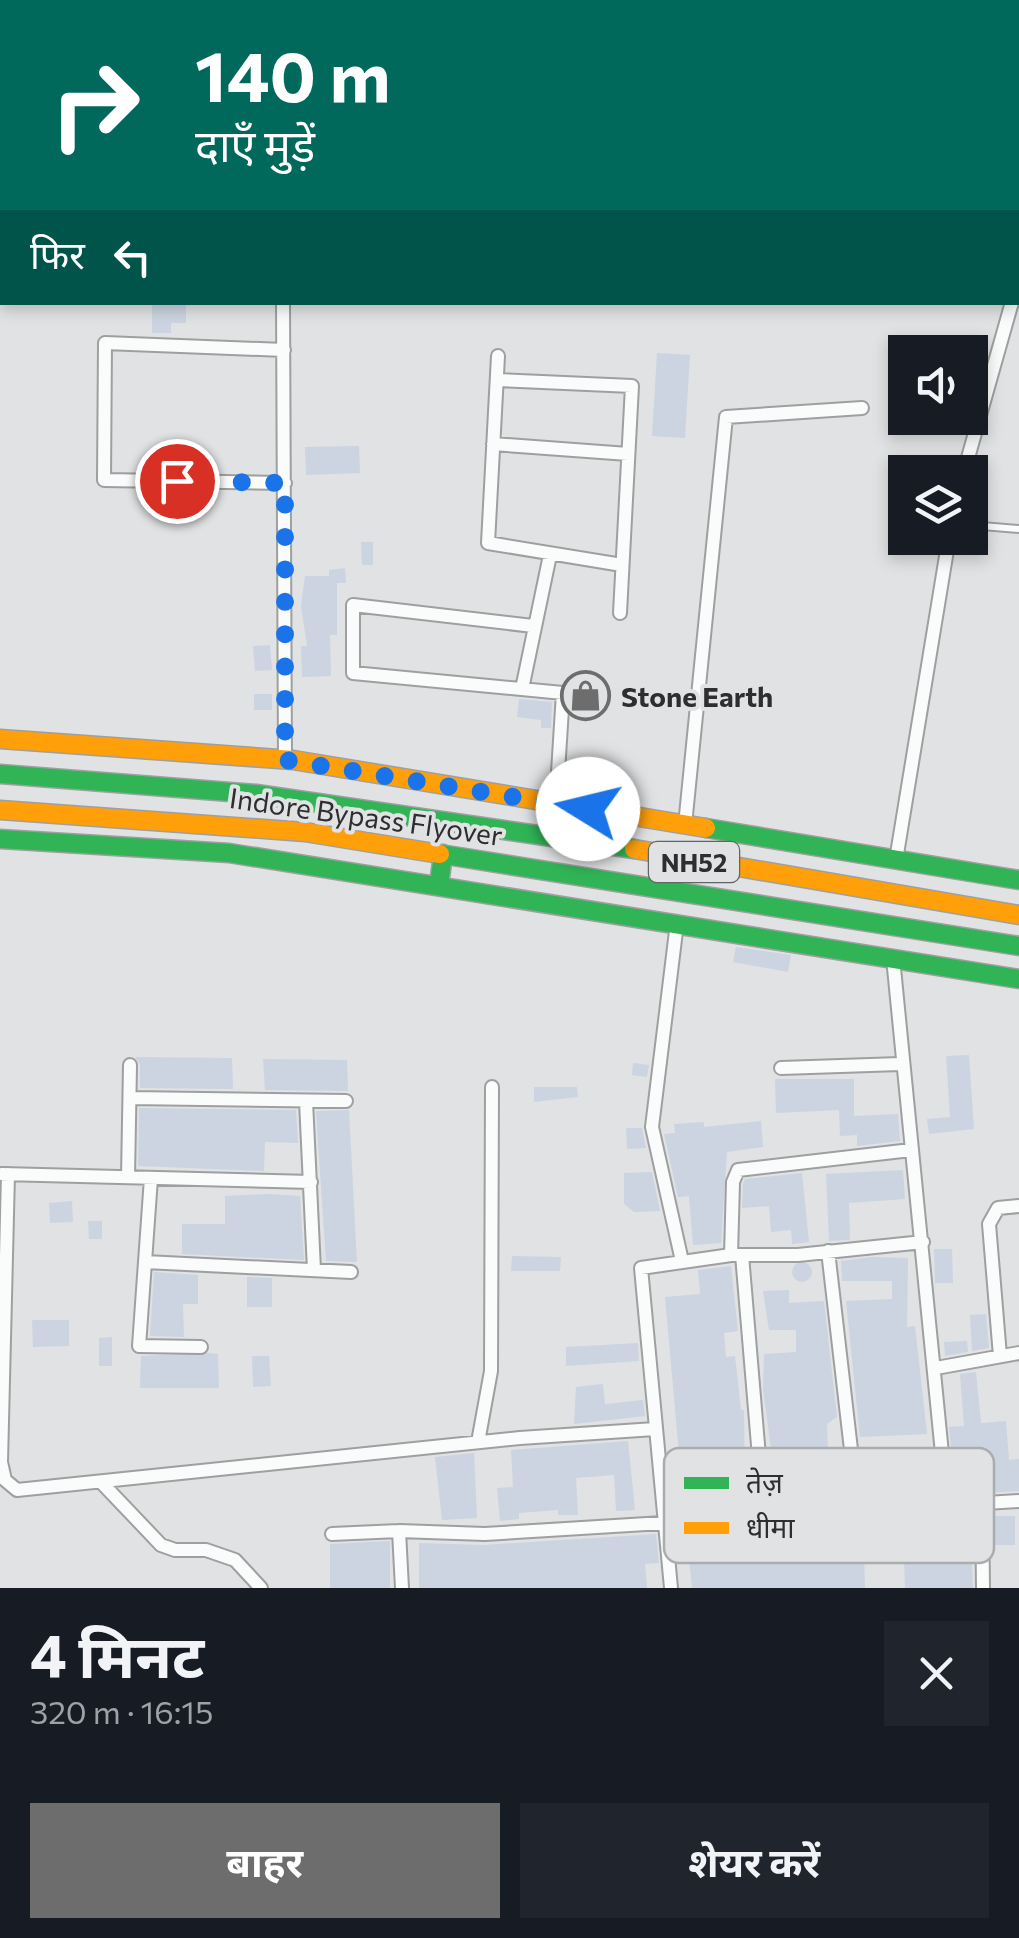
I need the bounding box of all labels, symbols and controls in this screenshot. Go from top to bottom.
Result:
text: 140 m [195,31,391,116]
icon: right [30,40,160,170]
text: दाएँ मुड़ें [195,116,315,171]
text: फिर [30,230,85,277]
icon: left [105,230,160,285]
map controls [888,335,988,555]
button: sound [888,335,988,435]
pin [135,439,220,524]
icon: arrive [150,454,205,509]
button: layers [888,455,988,555]
shop icon: Stone Earth [560,670,612,722]
place label: Stone Earth [621,679,773,713]
position arrow [536,757,640,861]
street label: Indore Bypass Flyover [227,780,505,852]
road number: NH52 [649,842,739,882]
legend [664,1448,994,1563]
text: तेज़ [746,1465,784,1499]
text: धीमा [746,1510,795,1544]
text: 4 मिनट [30,1617,204,1690]
button: close [884,1621,989,1726]
text: 320 m · 16:15 [30,1691,213,1731]
button: बाहर [30,1803,500,1918]
button: शेयर करें [520,1803,989,1918]

